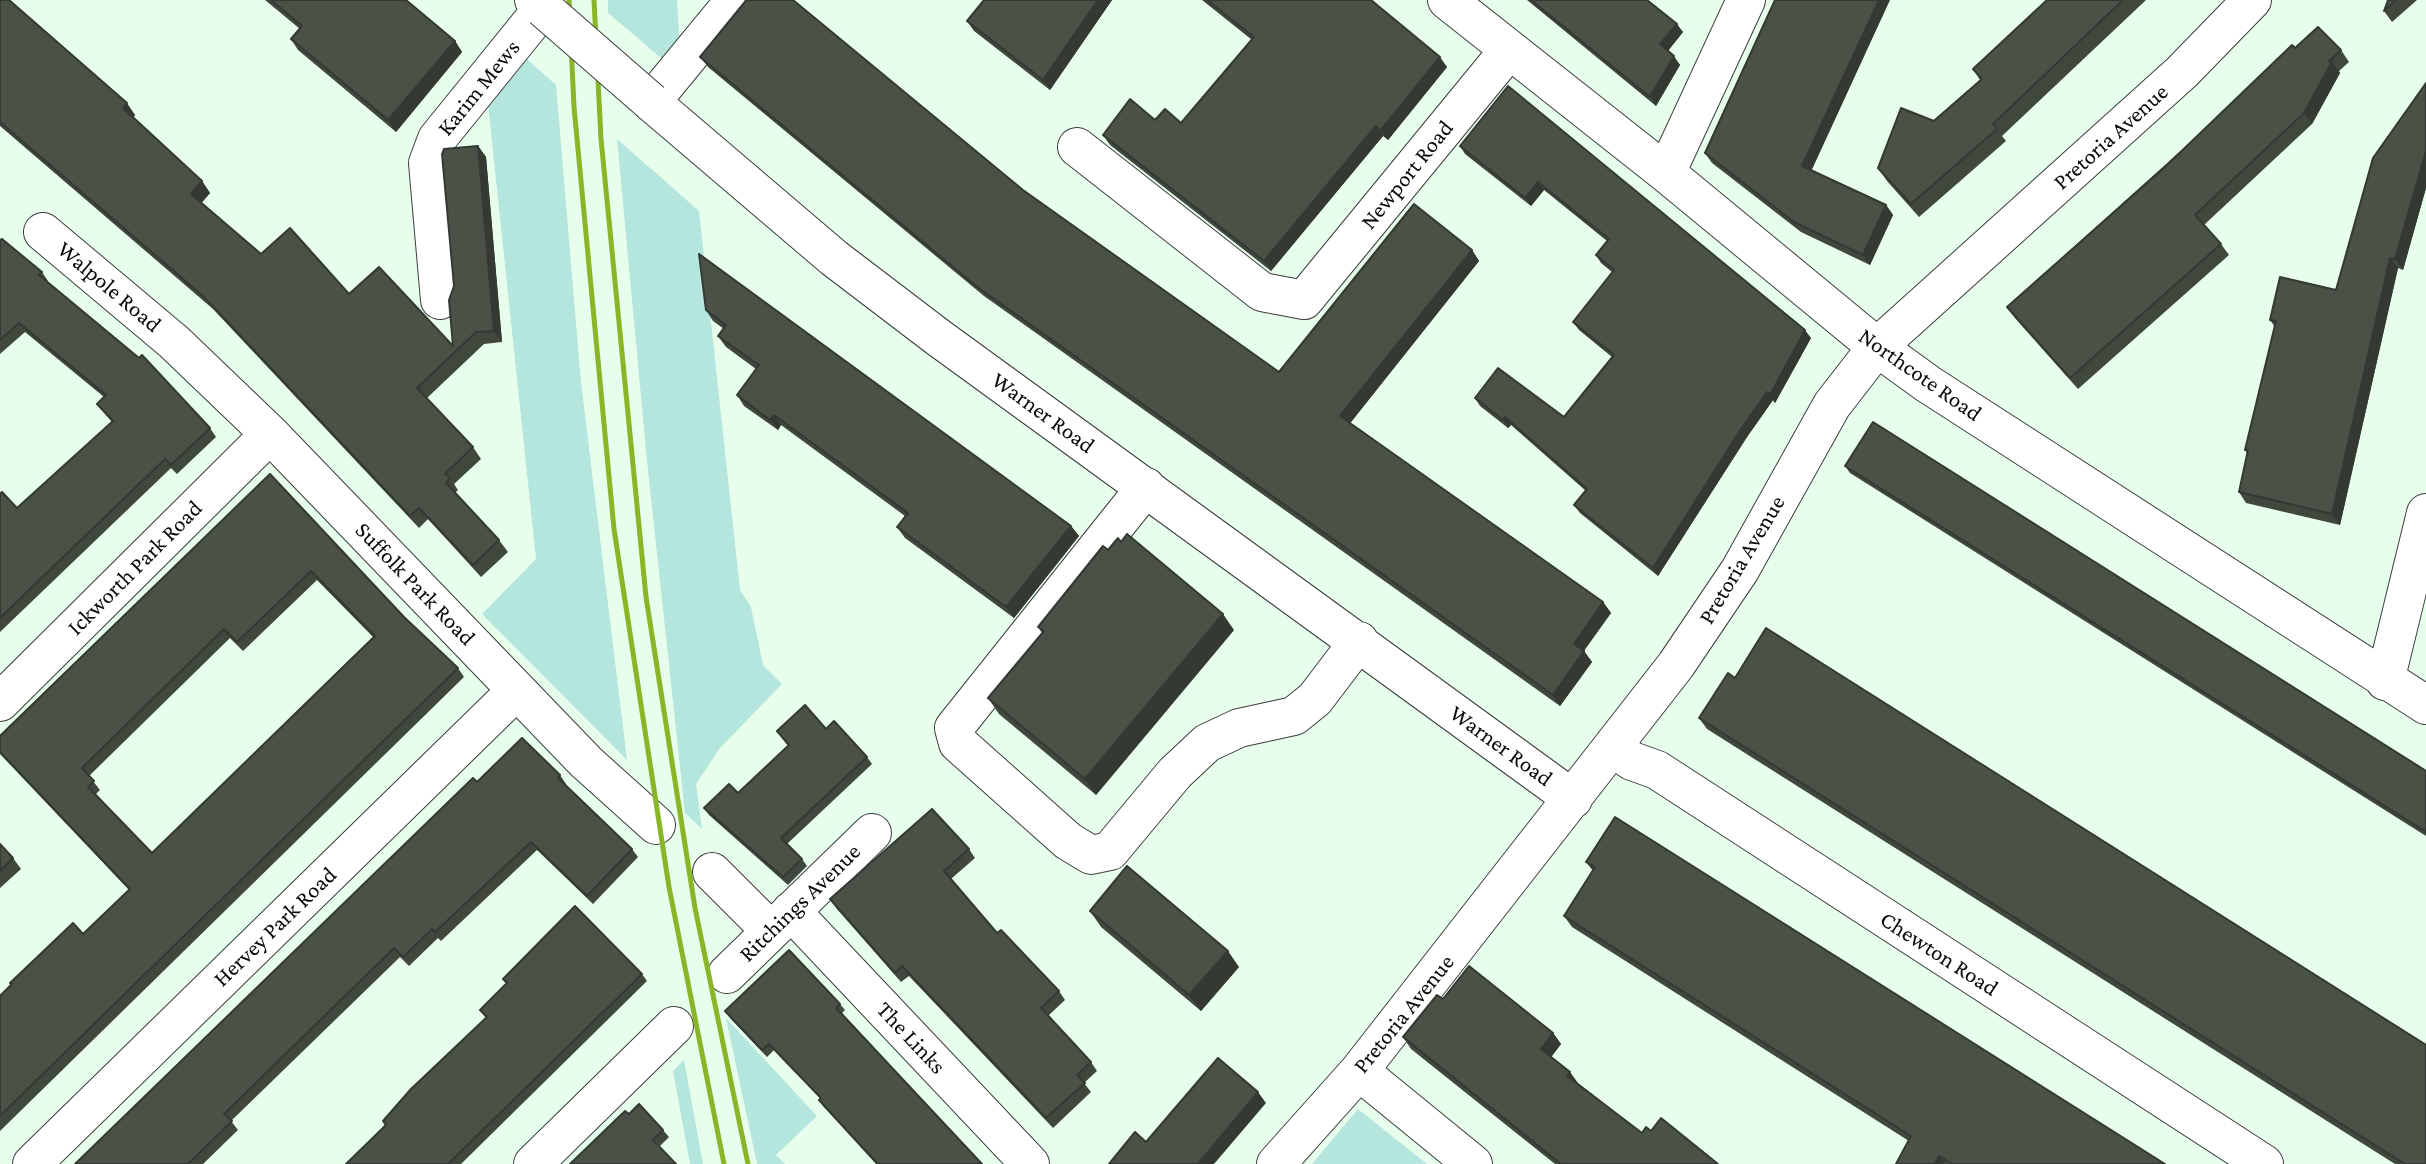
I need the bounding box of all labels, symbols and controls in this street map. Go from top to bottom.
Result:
street label: Karim Mews [432,34,526,142]
street label: Pretoria Avenue [2048,78,2174,196]
street label: Newport Road [1355,115,1459,235]
street label: Walpole Road [51,236,167,338]
street label: Northcote Road [1853,322,1987,428]
street label: Warner Road [986,366,1100,460]
street label: Pretoria Avenue [1693,491,1791,629]
street label: Ickworth Park Road [62,495,208,641]
street label: Suffolk Park Road [349,517,481,651]
street label: Warner Road [1444,699,1558,793]
street label: Ritchings Avenue [733,838,867,968]
street label: Hervey Park Road [208,861,342,993]
street label: Chewton Road [1875,906,2003,1002]
street label: Pretoria Avenue [1348,949,1460,1079]
street label: The Links [871,996,951,1080]

